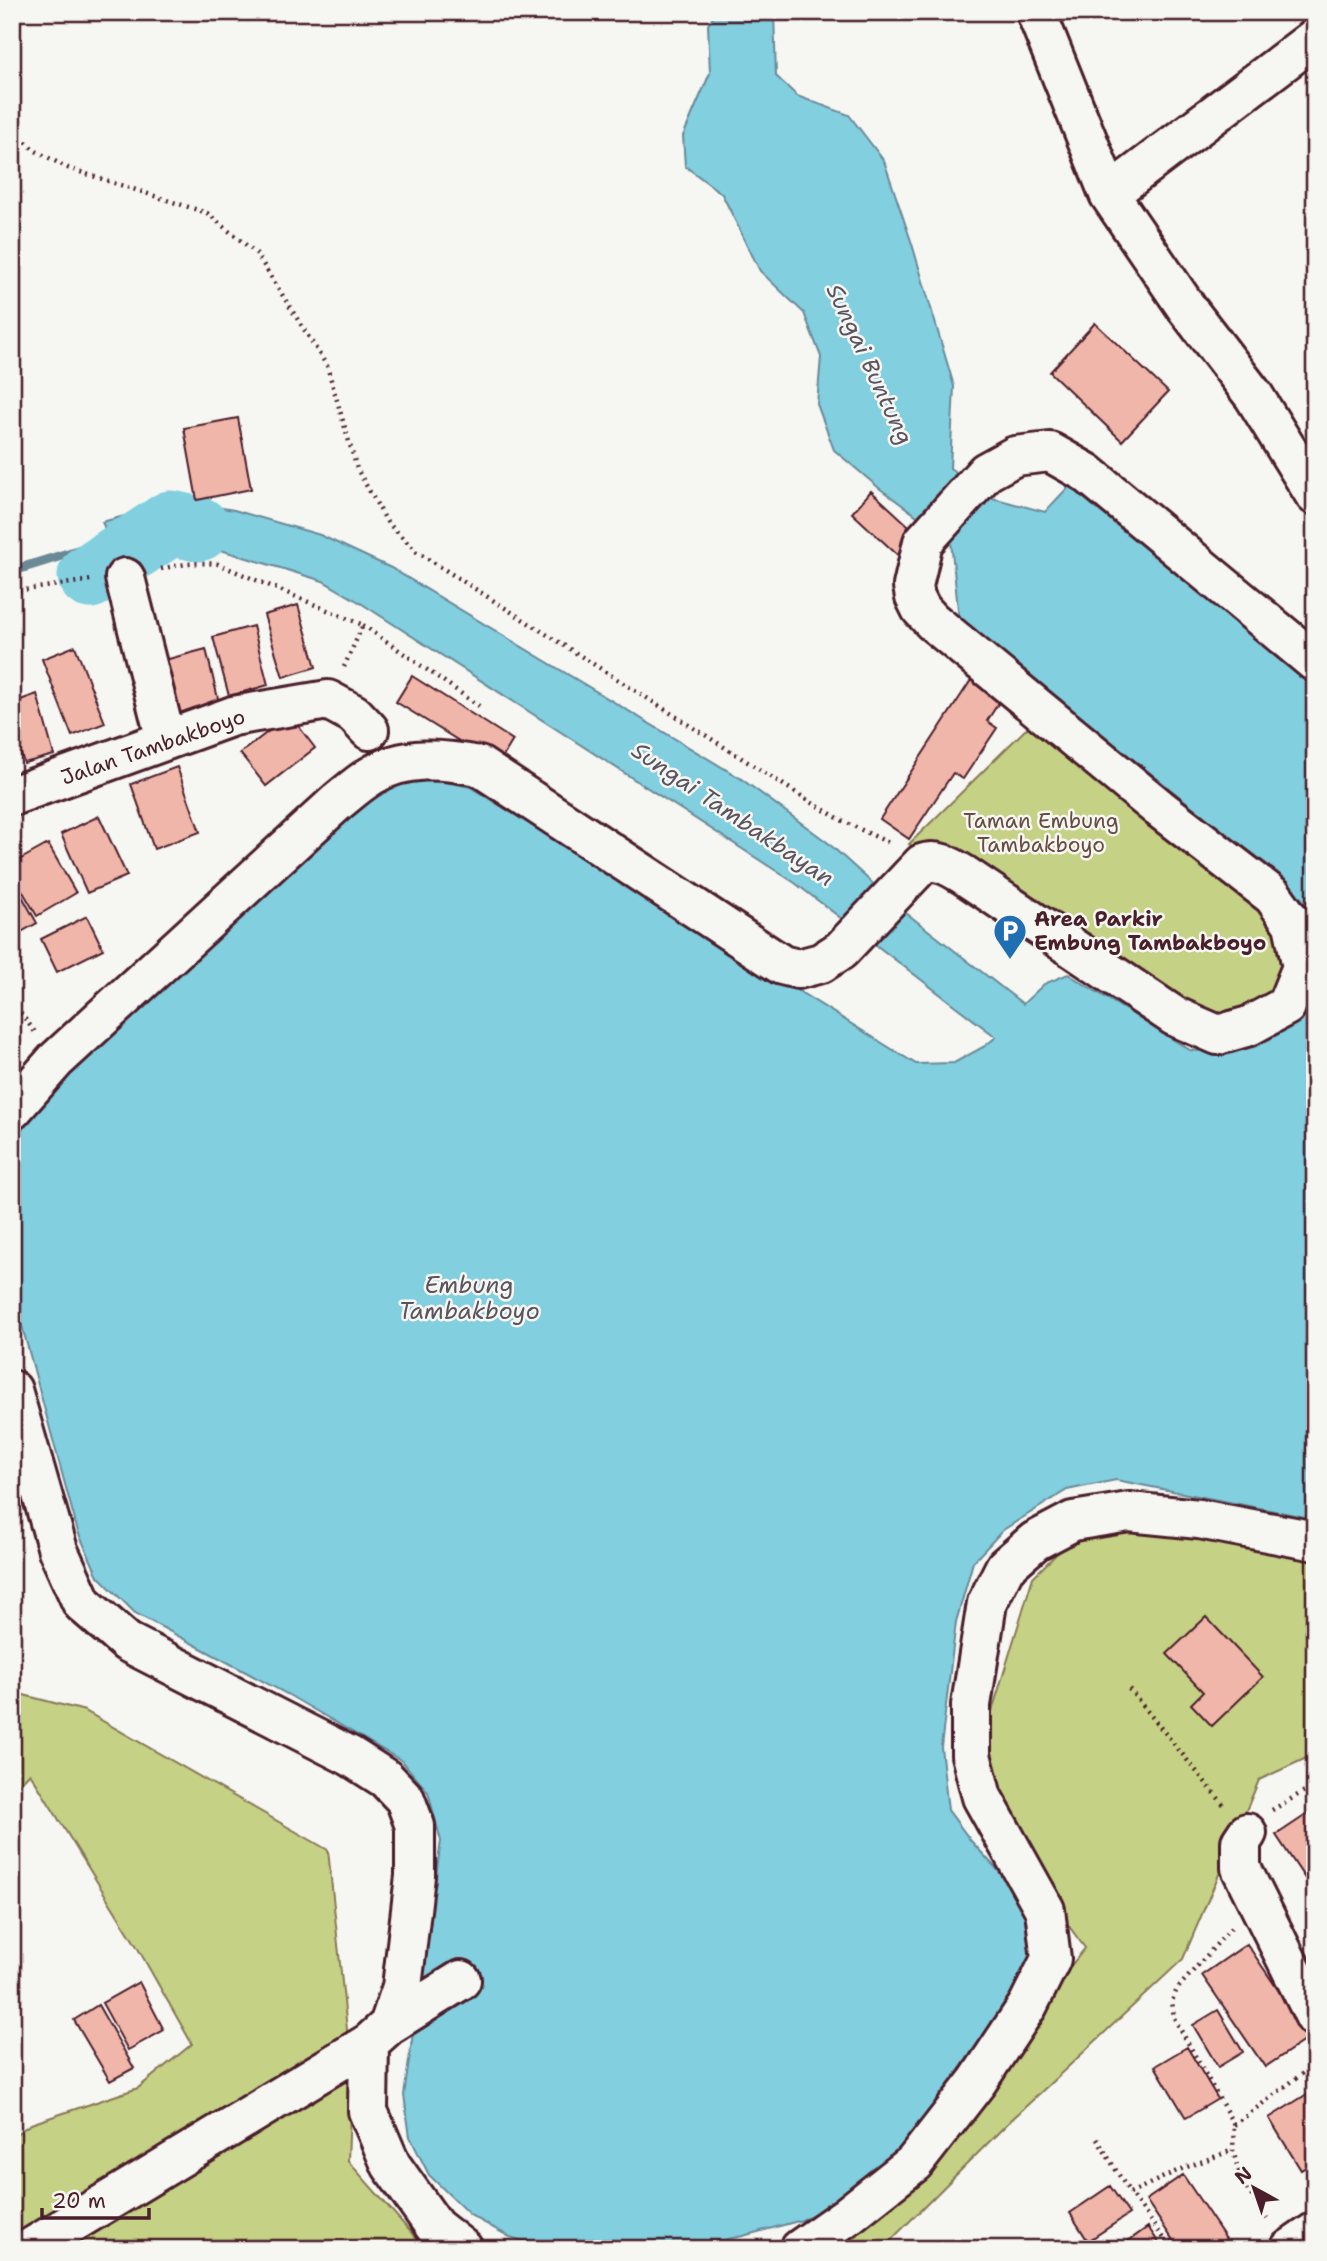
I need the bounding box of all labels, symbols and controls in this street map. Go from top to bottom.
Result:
water label: Sungai Buntung [820,279,920,449]
street label: Jalan Tambakboyo [57,702,249,792]
water label: Sungai Tambakbayan [626,735,840,893]
park label: Taman Embung Tambakboyo [963,807,1119,859]
place label: Area Parkir Embung Tambakboyo [1034,905,1266,957]
parking icon: Area Parkir Embung Tambakboyo [991,912,1029,961]
water label: Embung Tambakboyo [398,1270,540,1326]
north arrow [1218,2152,1288,2222]
text: N [1230,2161,1257,2190]
scale bar [42,2177,149,2221]
text: 20 m [52,2187,106,2215]

